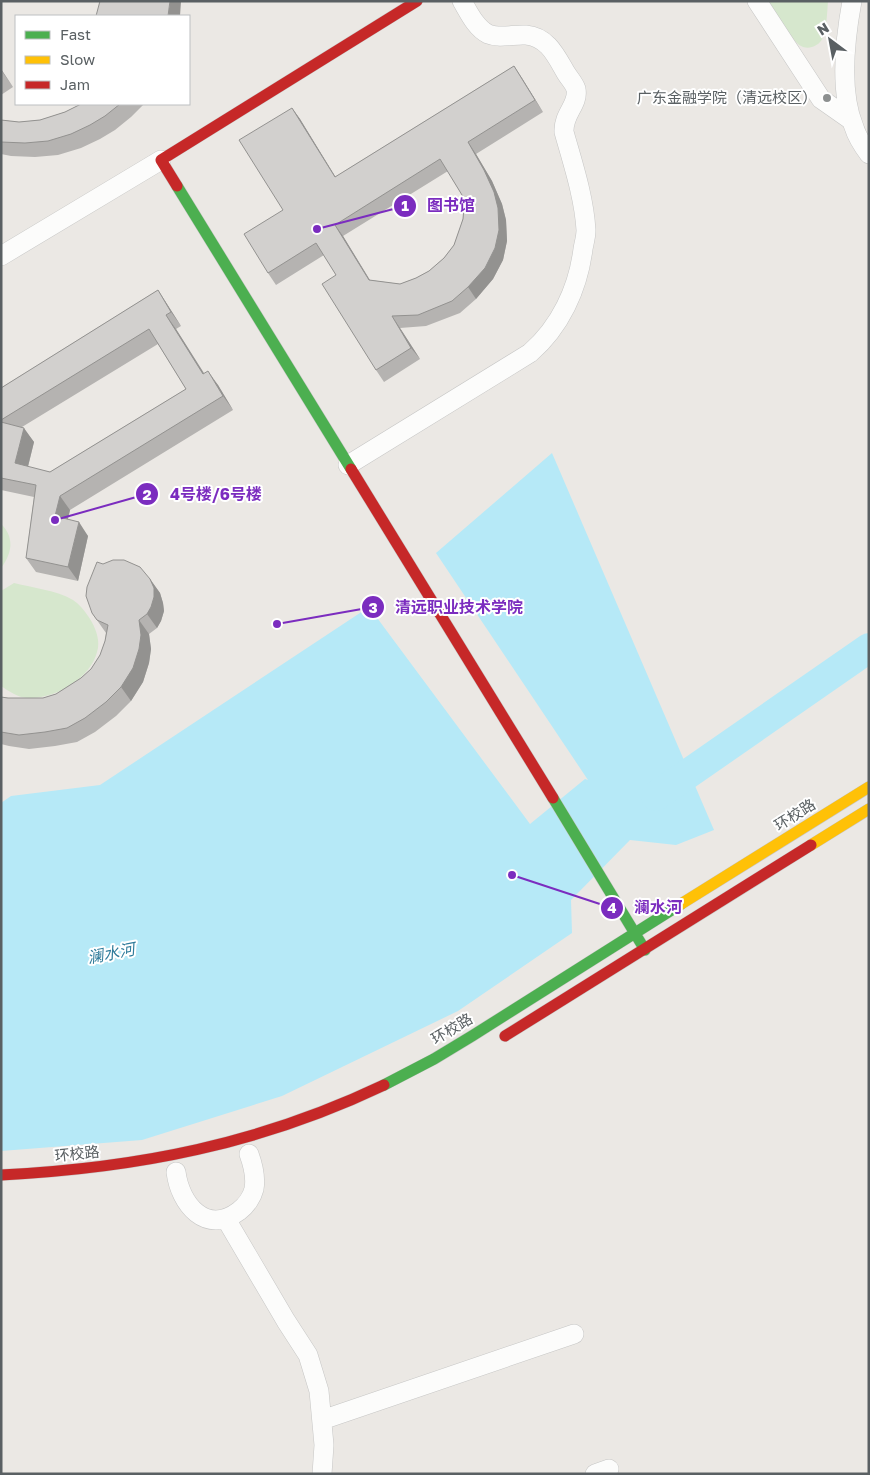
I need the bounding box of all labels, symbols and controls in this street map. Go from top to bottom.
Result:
legend [15,15,190,105]
north arrow [805,15,855,65]
text: N [814,19,832,39]
text: Fast [60,25,91,43]
text: Slow [60,50,95,68]
text: Jam [60,75,90,93]
place label: 广东金融学院（清远校区） [637,88,817,106]
marker: 广东金融学院（清远校区） [821,92,833,104]
callout: 图书馆 [392,190,485,221]
text: 图书馆 [427,195,475,215]
text: 1 [401,196,409,214]
callout: 4号楼/6号楼 [135,479,272,510]
text: 4号楼/6号楼 [170,484,262,504]
text: 2 [142,485,152,503]
callout: 清远职业技术学院 [360,592,533,623]
text: 清远职业技术学院 [395,597,523,617]
text: 3 [368,598,378,616]
street label: 环校路 [771,795,818,834]
callout: 澜水河 [599,892,692,923]
text: 澜水河 [634,897,682,917]
text: 4 [607,898,617,916]
water label: 澜水河 [86,938,139,967]
street label: 环校路 [428,1009,475,1047]
street label: 环校路 [54,1142,100,1164]

